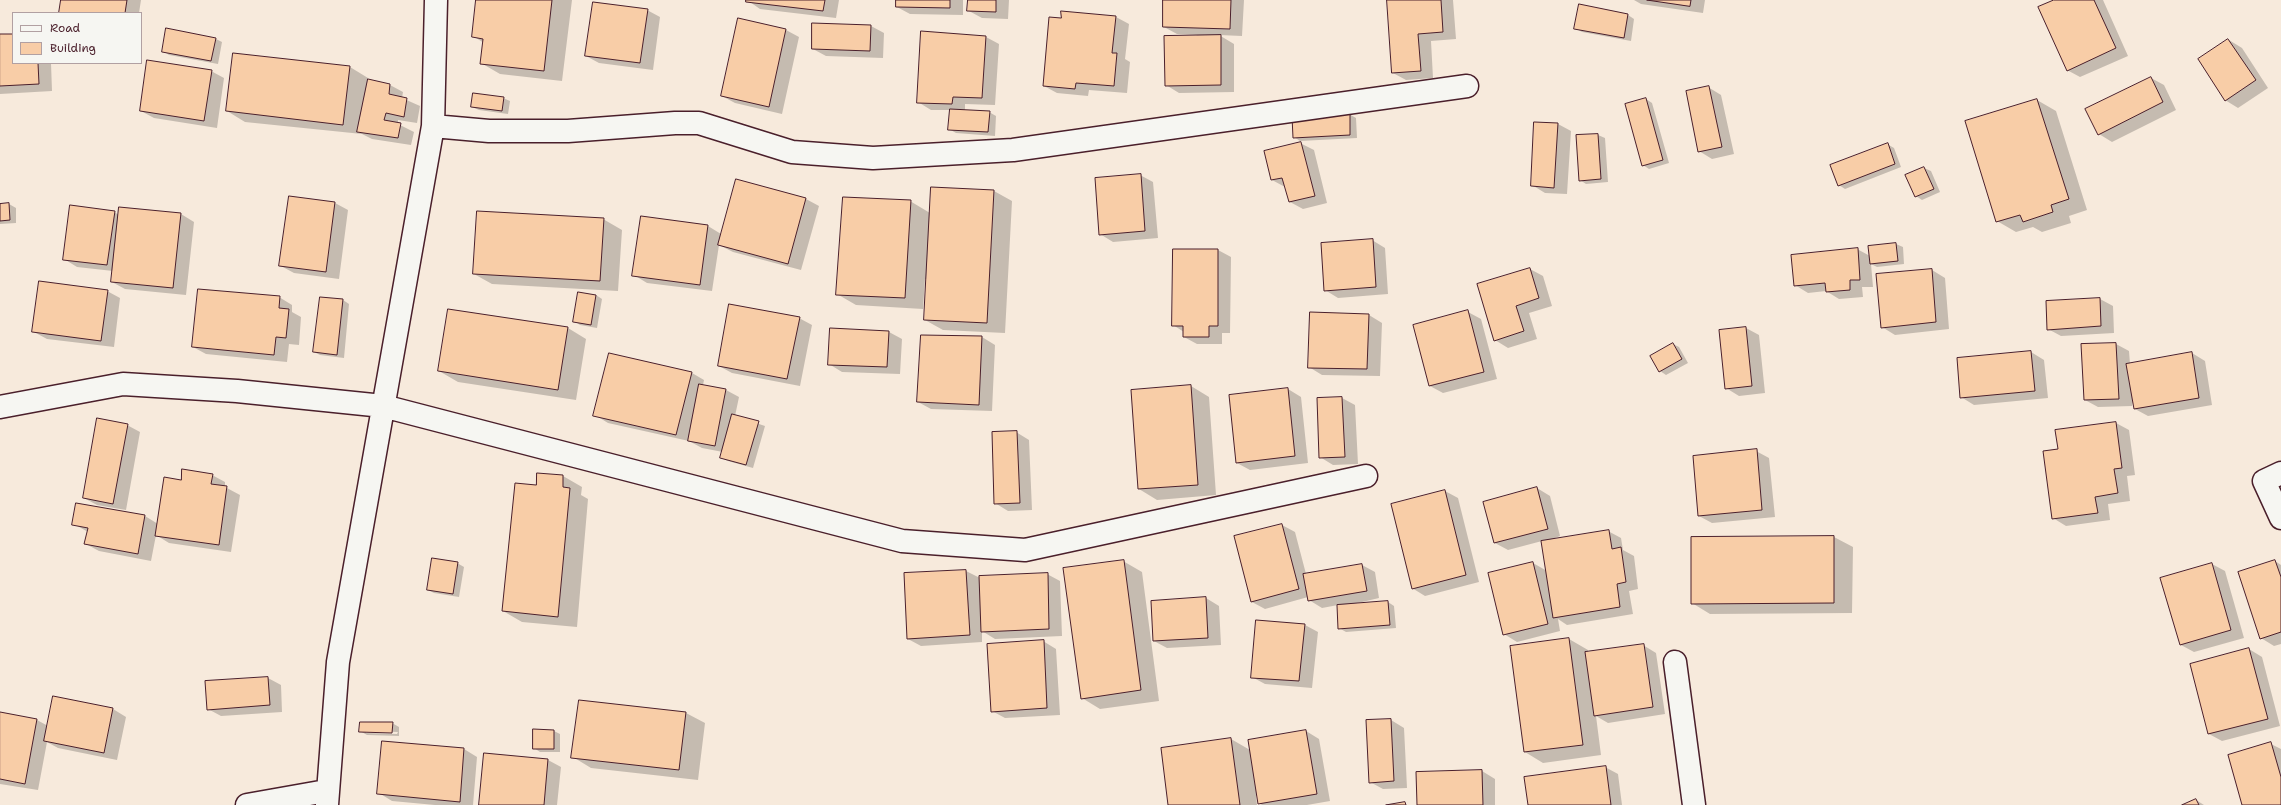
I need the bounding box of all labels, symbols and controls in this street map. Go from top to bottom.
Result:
legend [12,12,142,64]
text: Road [50,20,80,36]
text: Building [50,40,96,56]

